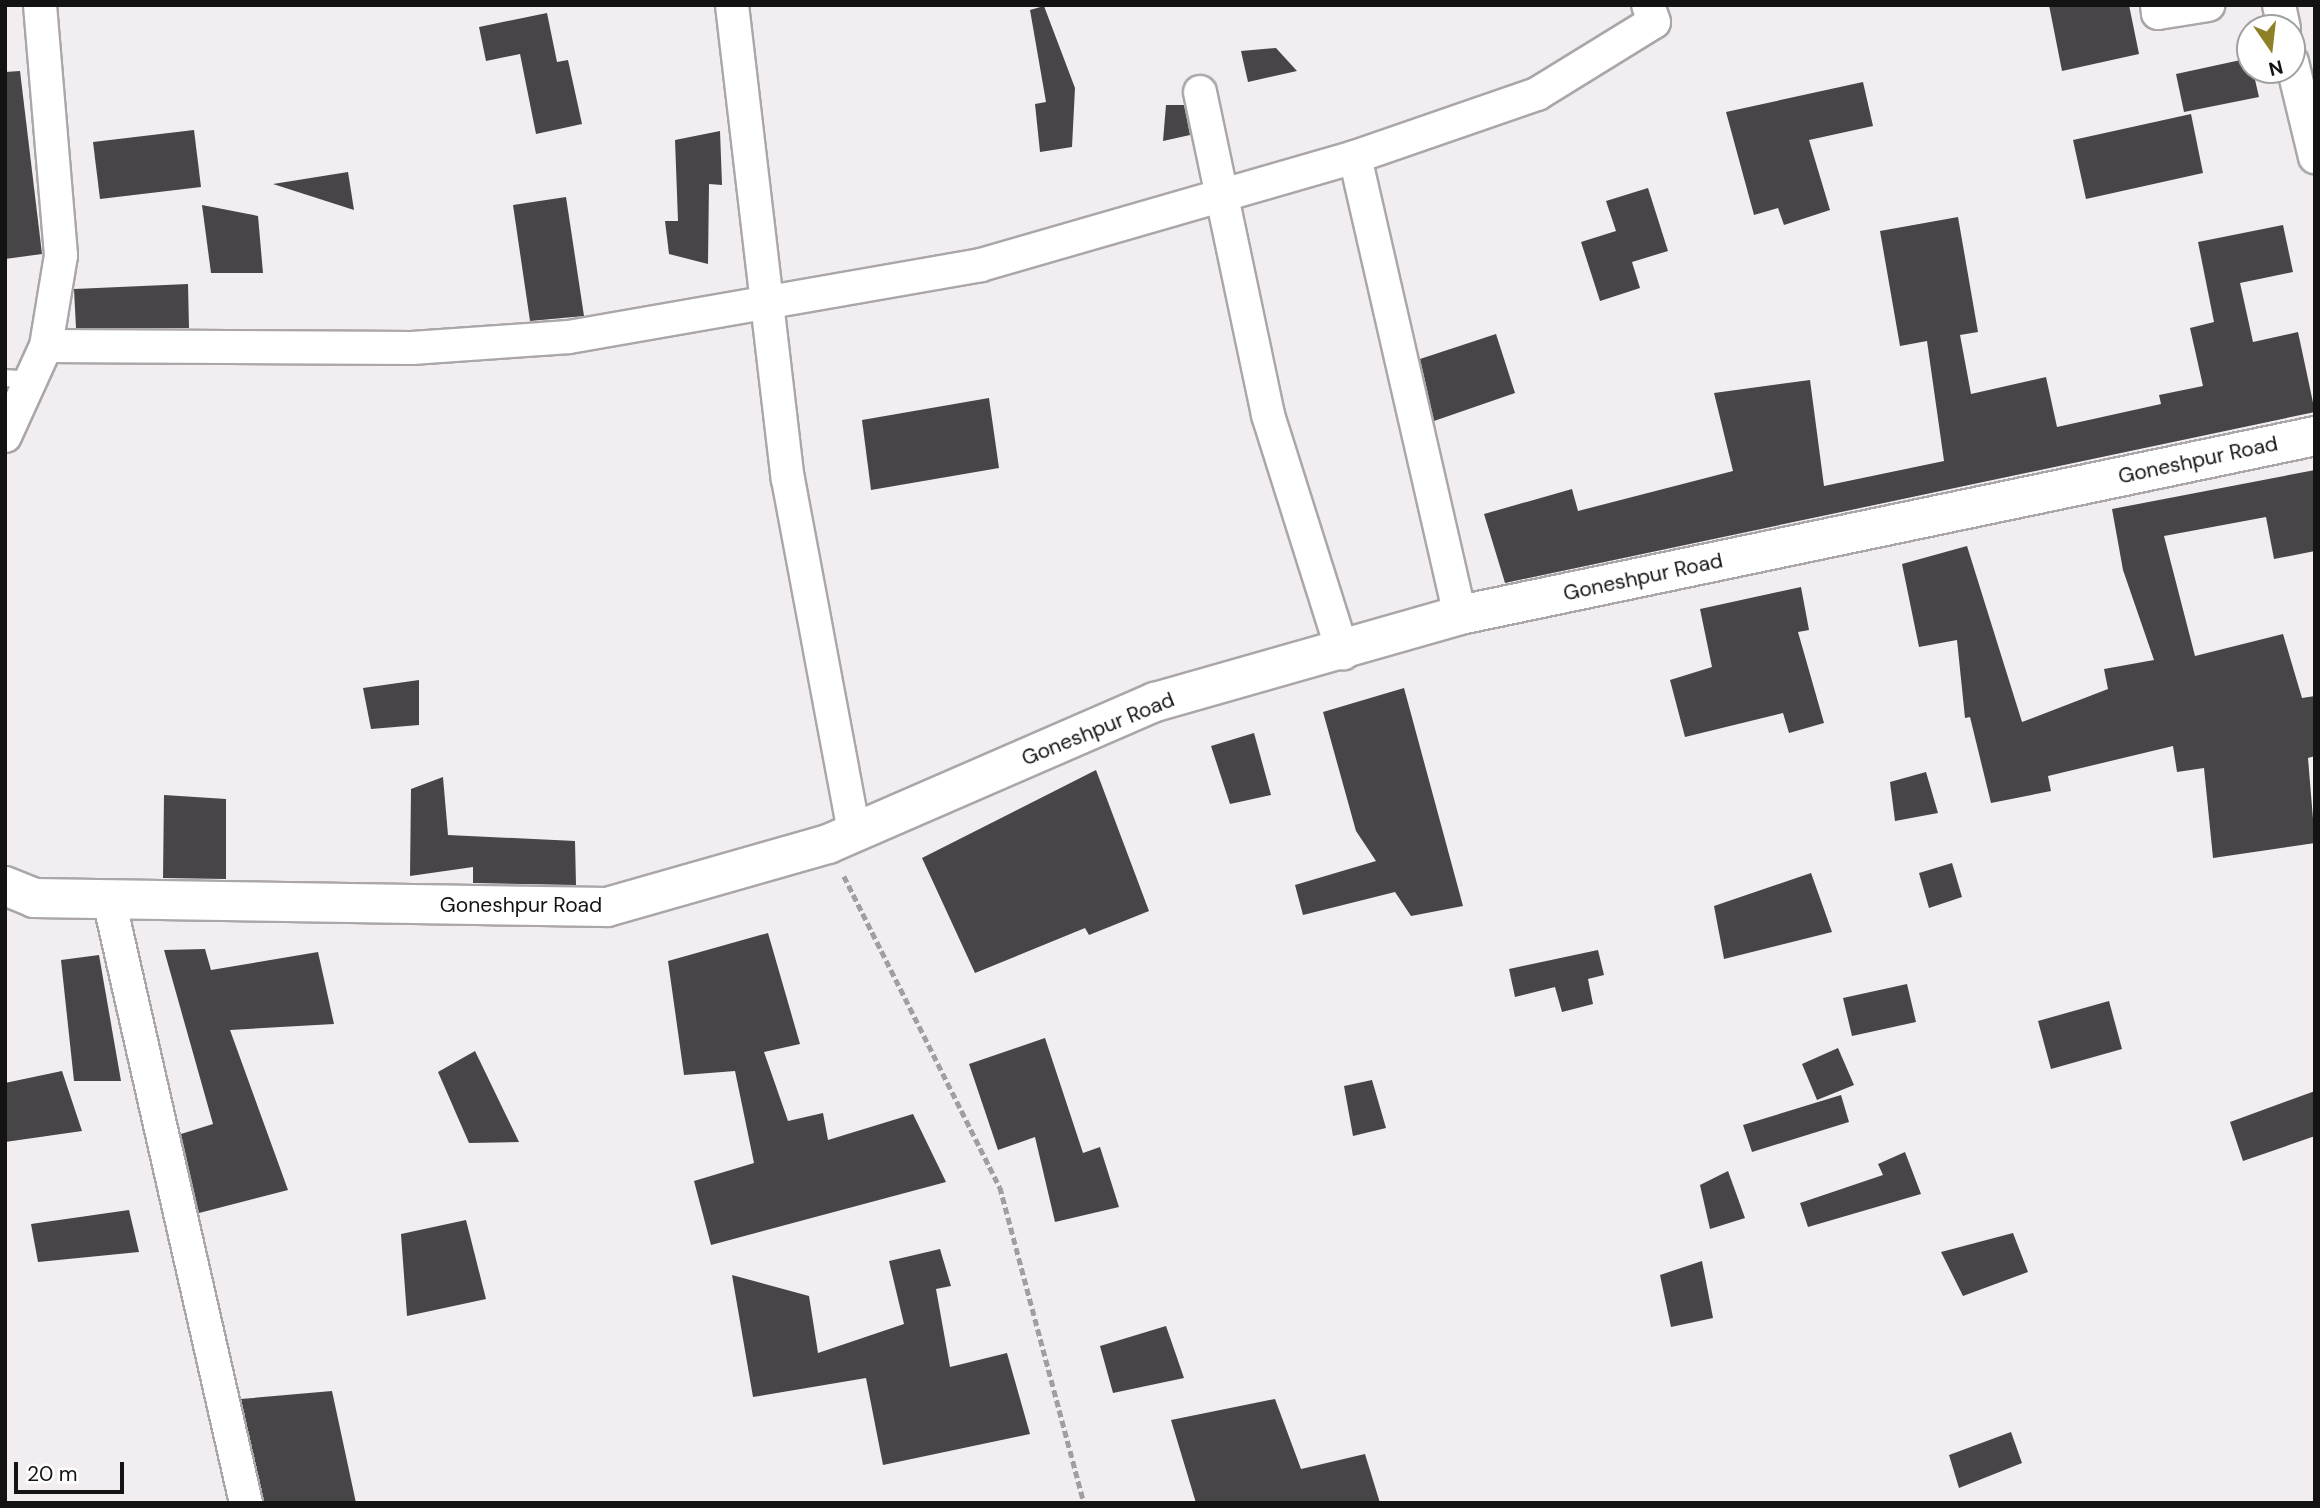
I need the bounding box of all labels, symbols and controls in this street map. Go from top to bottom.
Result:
north arrow [2236,14,2306,84]
text: N [2266,54,2285,82]
street label: Goneshpur Road [2116,431,2280,489]
street label: Goneshpur Road [1561,548,1725,606]
street label: Goneshpur Road [1018,687,1178,771]
street label: Goneshpur Road [440,892,602,918]
scale bar [18,1448,128,1492]
text: 20 m [27,1460,78,1488]

